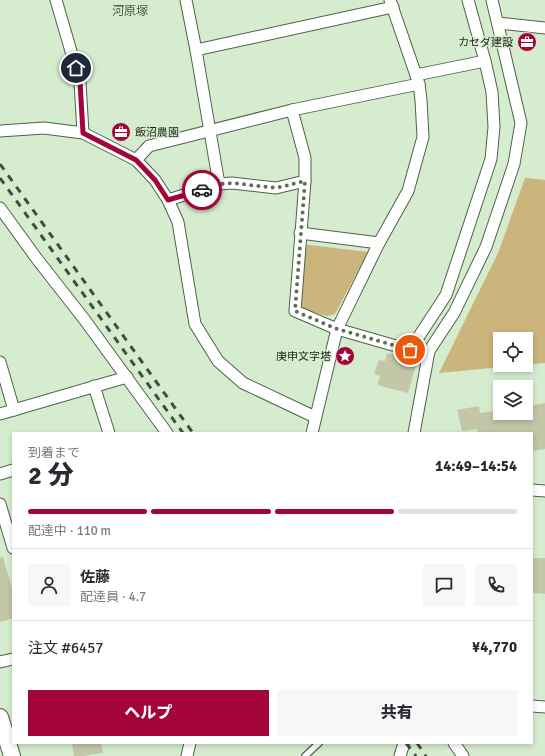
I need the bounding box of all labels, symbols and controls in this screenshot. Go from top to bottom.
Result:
district label: 河原塚 [112,4,148,19]
office icon: カセダ建設 [516,31,538,53]
place label: カセダ建設 [458,36,513,49]
pin [59,51,93,85]
icon: home [65,57,87,79]
office icon: 飯沼農園 [110,121,132,143]
place label: 飯沼農園 [135,126,179,139]
courier [182,170,222,210]
icon: car [191,179,213,201]
map controls [493,332,533,420]
button: locate [493,332,533,372]
pin [393,333,427,367]
icon: bag [399,339,421,361]
place icon: 庚申文字塔 [334,345,356,367]
place label: 庚申文字塔 [276,350,331,363]
button: layers [493,380,533,420]
text: 到着まで [28,445,80,461]
text: 14:49–14:54 [435,457,517,475]
text: 2 分 [28,460,74,492]
text: 配達中 · 110 m [28,523,111,539]
button: person [28,564,70,606]
button: chat [423,564,465,606]
button: phone [475,564,517,606]
text: 佐藤 [80,568,110,586]
text: 配達員 · 4.7 [80,589,146,605]
text: ¥4,770 [472,638,517,656]
text: 注文 #6457 [28,639,103,657]
button: ヘルプ [28,690,269,736]
button: 共有 [277,690,517,736]

